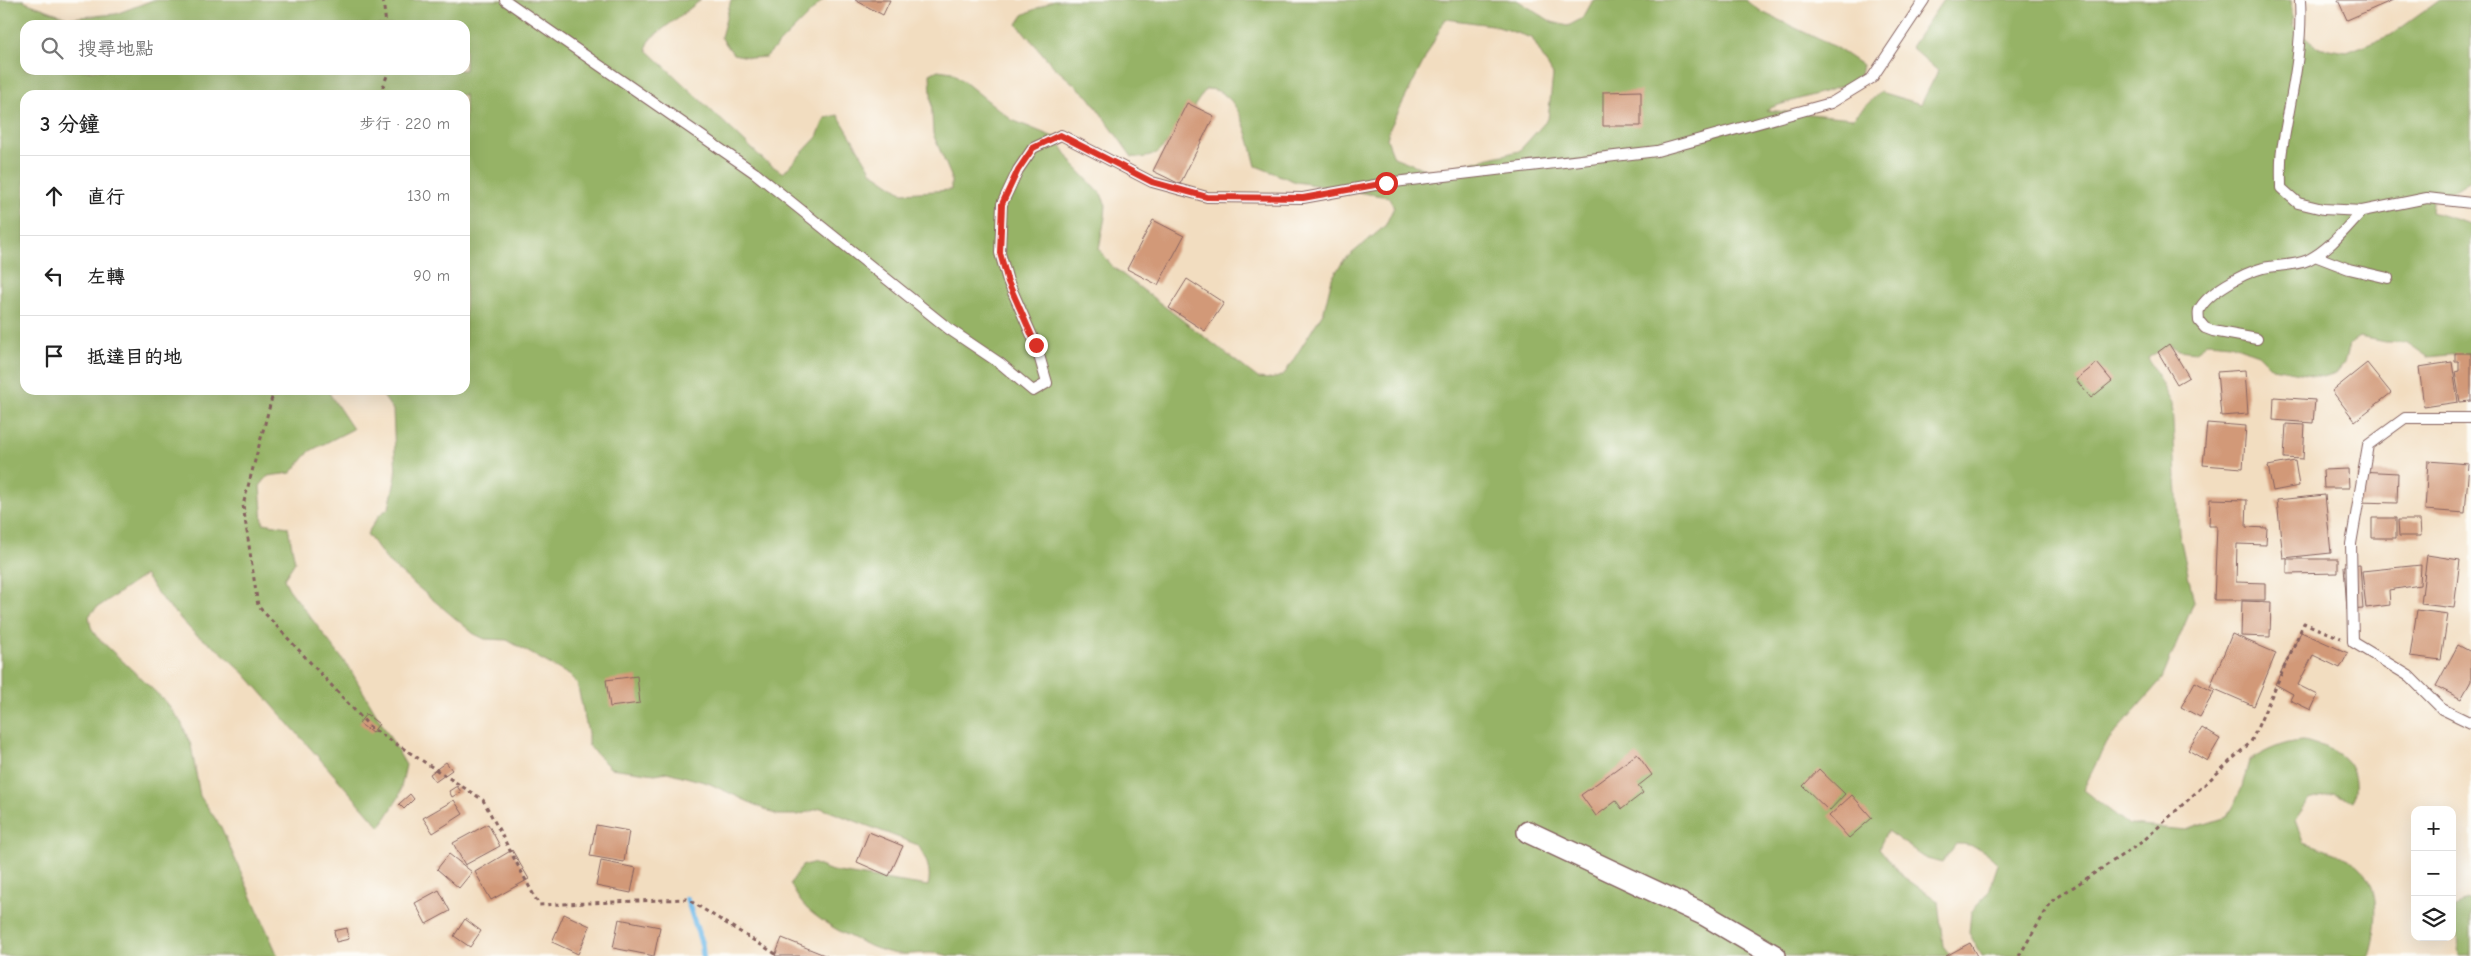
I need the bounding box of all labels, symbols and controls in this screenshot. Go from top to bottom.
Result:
search box [20,20,470,75]
icon: search [38,34,66,62]
text: 搜尋地點 [78,38,154,60]
text: 3 分鐘 [40,112,100,136]
text: 步行 · 220 m [359,115,450,133]
route start [1375,172,1398,195]
icon: ahead [40,182,68,210]
text: 直行 [87,186,125,208]
text: 130 m [407,187,450,205]
icon: left [40,262,68,290]
text: 左轉 [87,266,125,288]
text: 90 m [413,267,450,285]
route end [1025,334,1048,357]
icon: arrive [40,342,68,370]
text: 抵達目的地 [87,346,182,368]
map controls [2411,806,2456,941]
button: + [2411,806,2456,851]
button: − [2411,851,2456,896]
button: layers [2411,896,2456,941]

